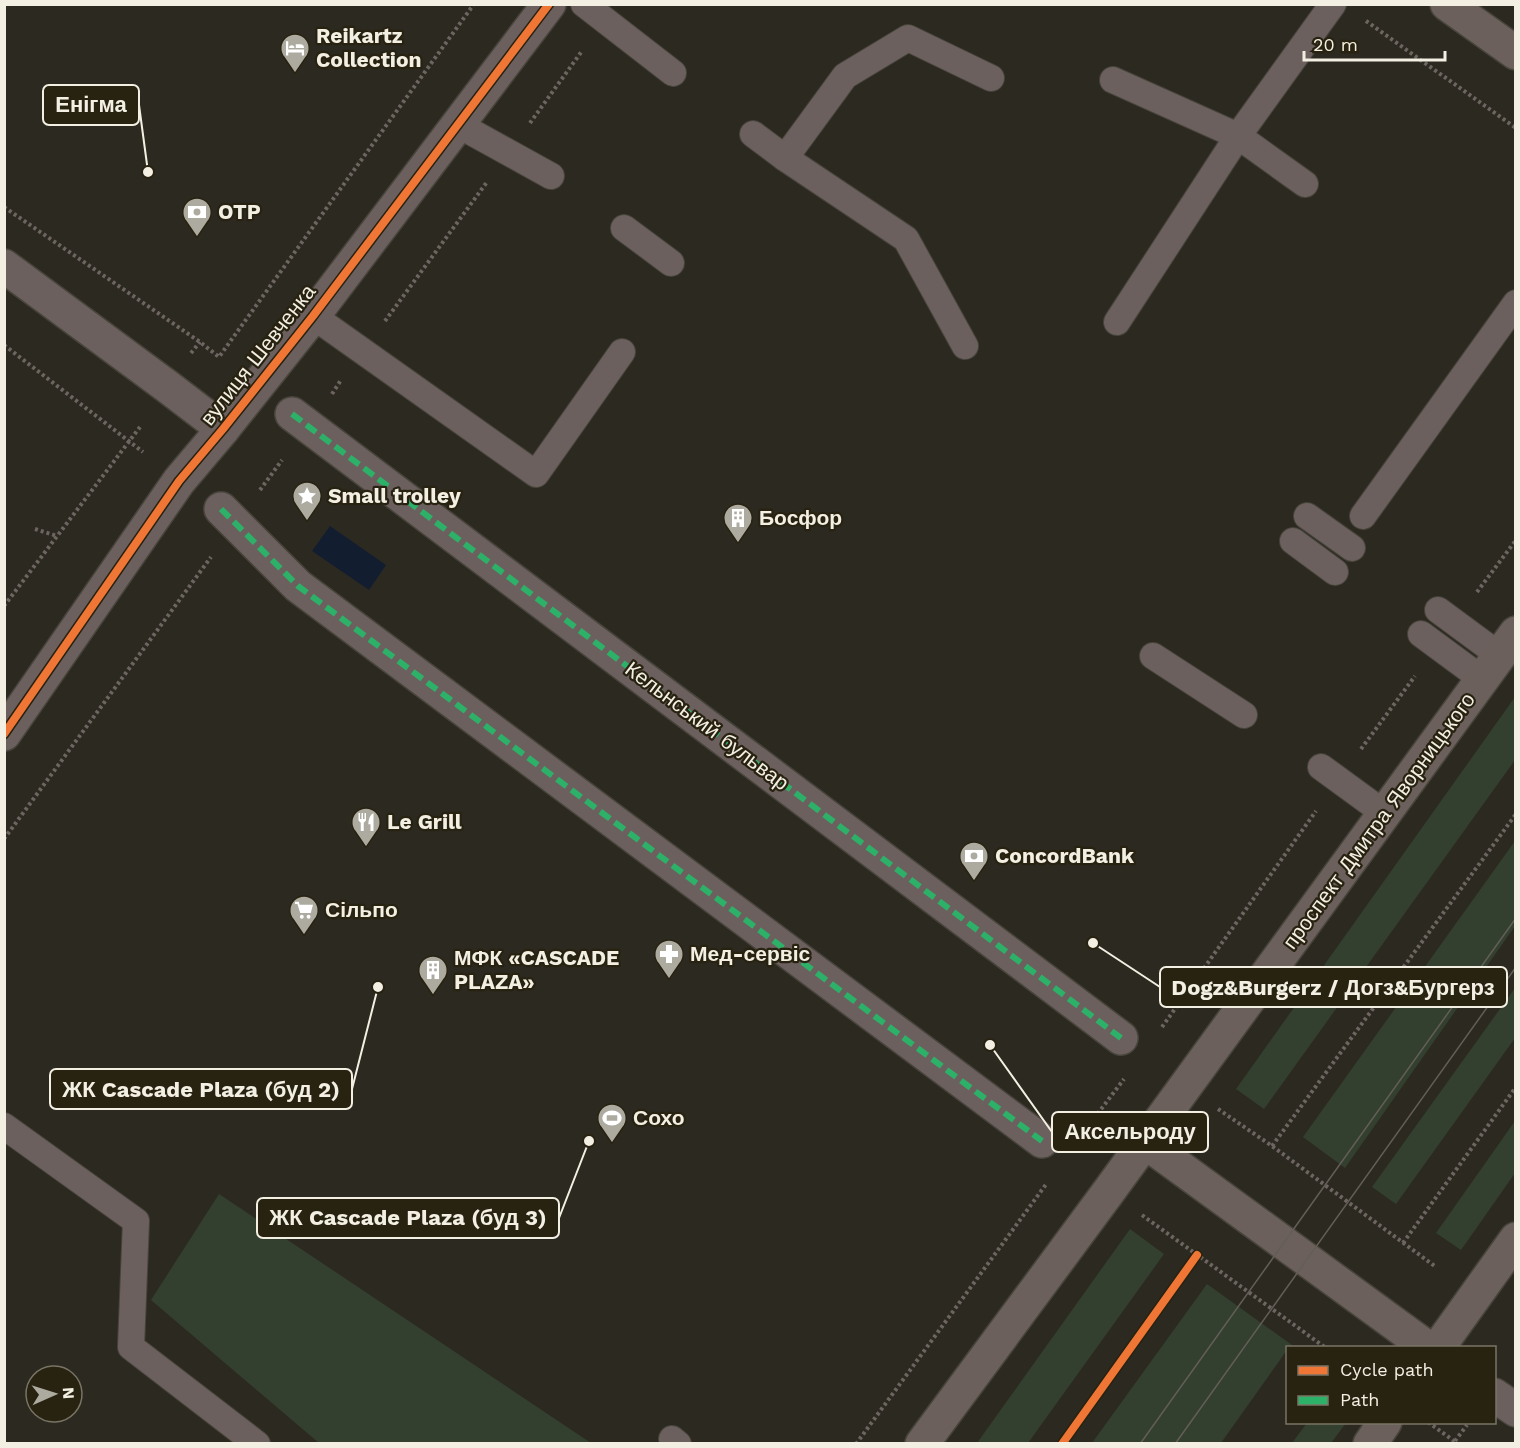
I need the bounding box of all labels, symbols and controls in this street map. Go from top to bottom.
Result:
place label: Reikartz Collection [316,23,422,72]
scale bar [1304,24,1445,62]
hotel icon: Reikartz Collection [279,32,311,74]
text: 20 m [1313,34,1358,55]
callout: Енігма [43,85,139,125]
text: Енігма [55,92,127,117]
bank icon: OTP [181,196,213,238]
place label: OTP [218,199,261,224]
street label: вулиця Шевченка [195,279,321,430]
place icon: Small trolley [291,480,323,522]
place label: Small trolley [328,483,461,508]
building icon: Босфор [722,502,754,544]
place label: Босфор [759,505,842,530]
street label: Кельнський бульвар [621,656,794,795]
street label: проспект Дмитра Яворницького [1277,688,1480,954]
restaurant icon: Le Grill [350,806,382,848]
place label: Le Grill [387,809,462,834]
bank icon: ConcordBank [958,840,990,882]
place label: ConcordBank [995,843,1135,868]
supermarket icon: Сільпо [288,894,320,936]
place label: Сільпо [325,897,398,922]
pharmacy icon: Мед-сервіс [653,938,685,980]
place label: Мед-сервіс [690,941,811,966]
place label: МФК «CASCADE PLAZA» [454,945,619,994]
building icon: МФК «CASCADE PLAZA» [417,954,449,996]
callout: Dogz&Burgerz / Догз&Бургерз [1160,967,1507,1007]
text: Dogz&Burgerz / Догз&Бургерз [1171,975,1495,1000]
callout: ЖК Cascade Plaza (буд 2) [50,1069,352,1109]
text: ЖК Cascade Plaza (буд 2) [61,1077,340,1102]
sports icon: Сохо [596,1102,628,1144]
place label: Сохо [633,1105,684,1130]
callout: Аксельроду [1052,1112,1208,1152]
text: Аксельроду [1064,1119,1197,1144]
callout: ЖК Cascade Plaza (буд 3) [257,1198,559,1238]
text: ЖК Cascade Plaza (буд 3) [268,1205,547,1230]
legend [1286,1346,1496,1424]
text: Cycle path [1340,1359,1434,1380]
north arrow [24,1364,84,1424]
text: N [59,1387,78,1400]
text: Path [1340,1389,1380,1410]

